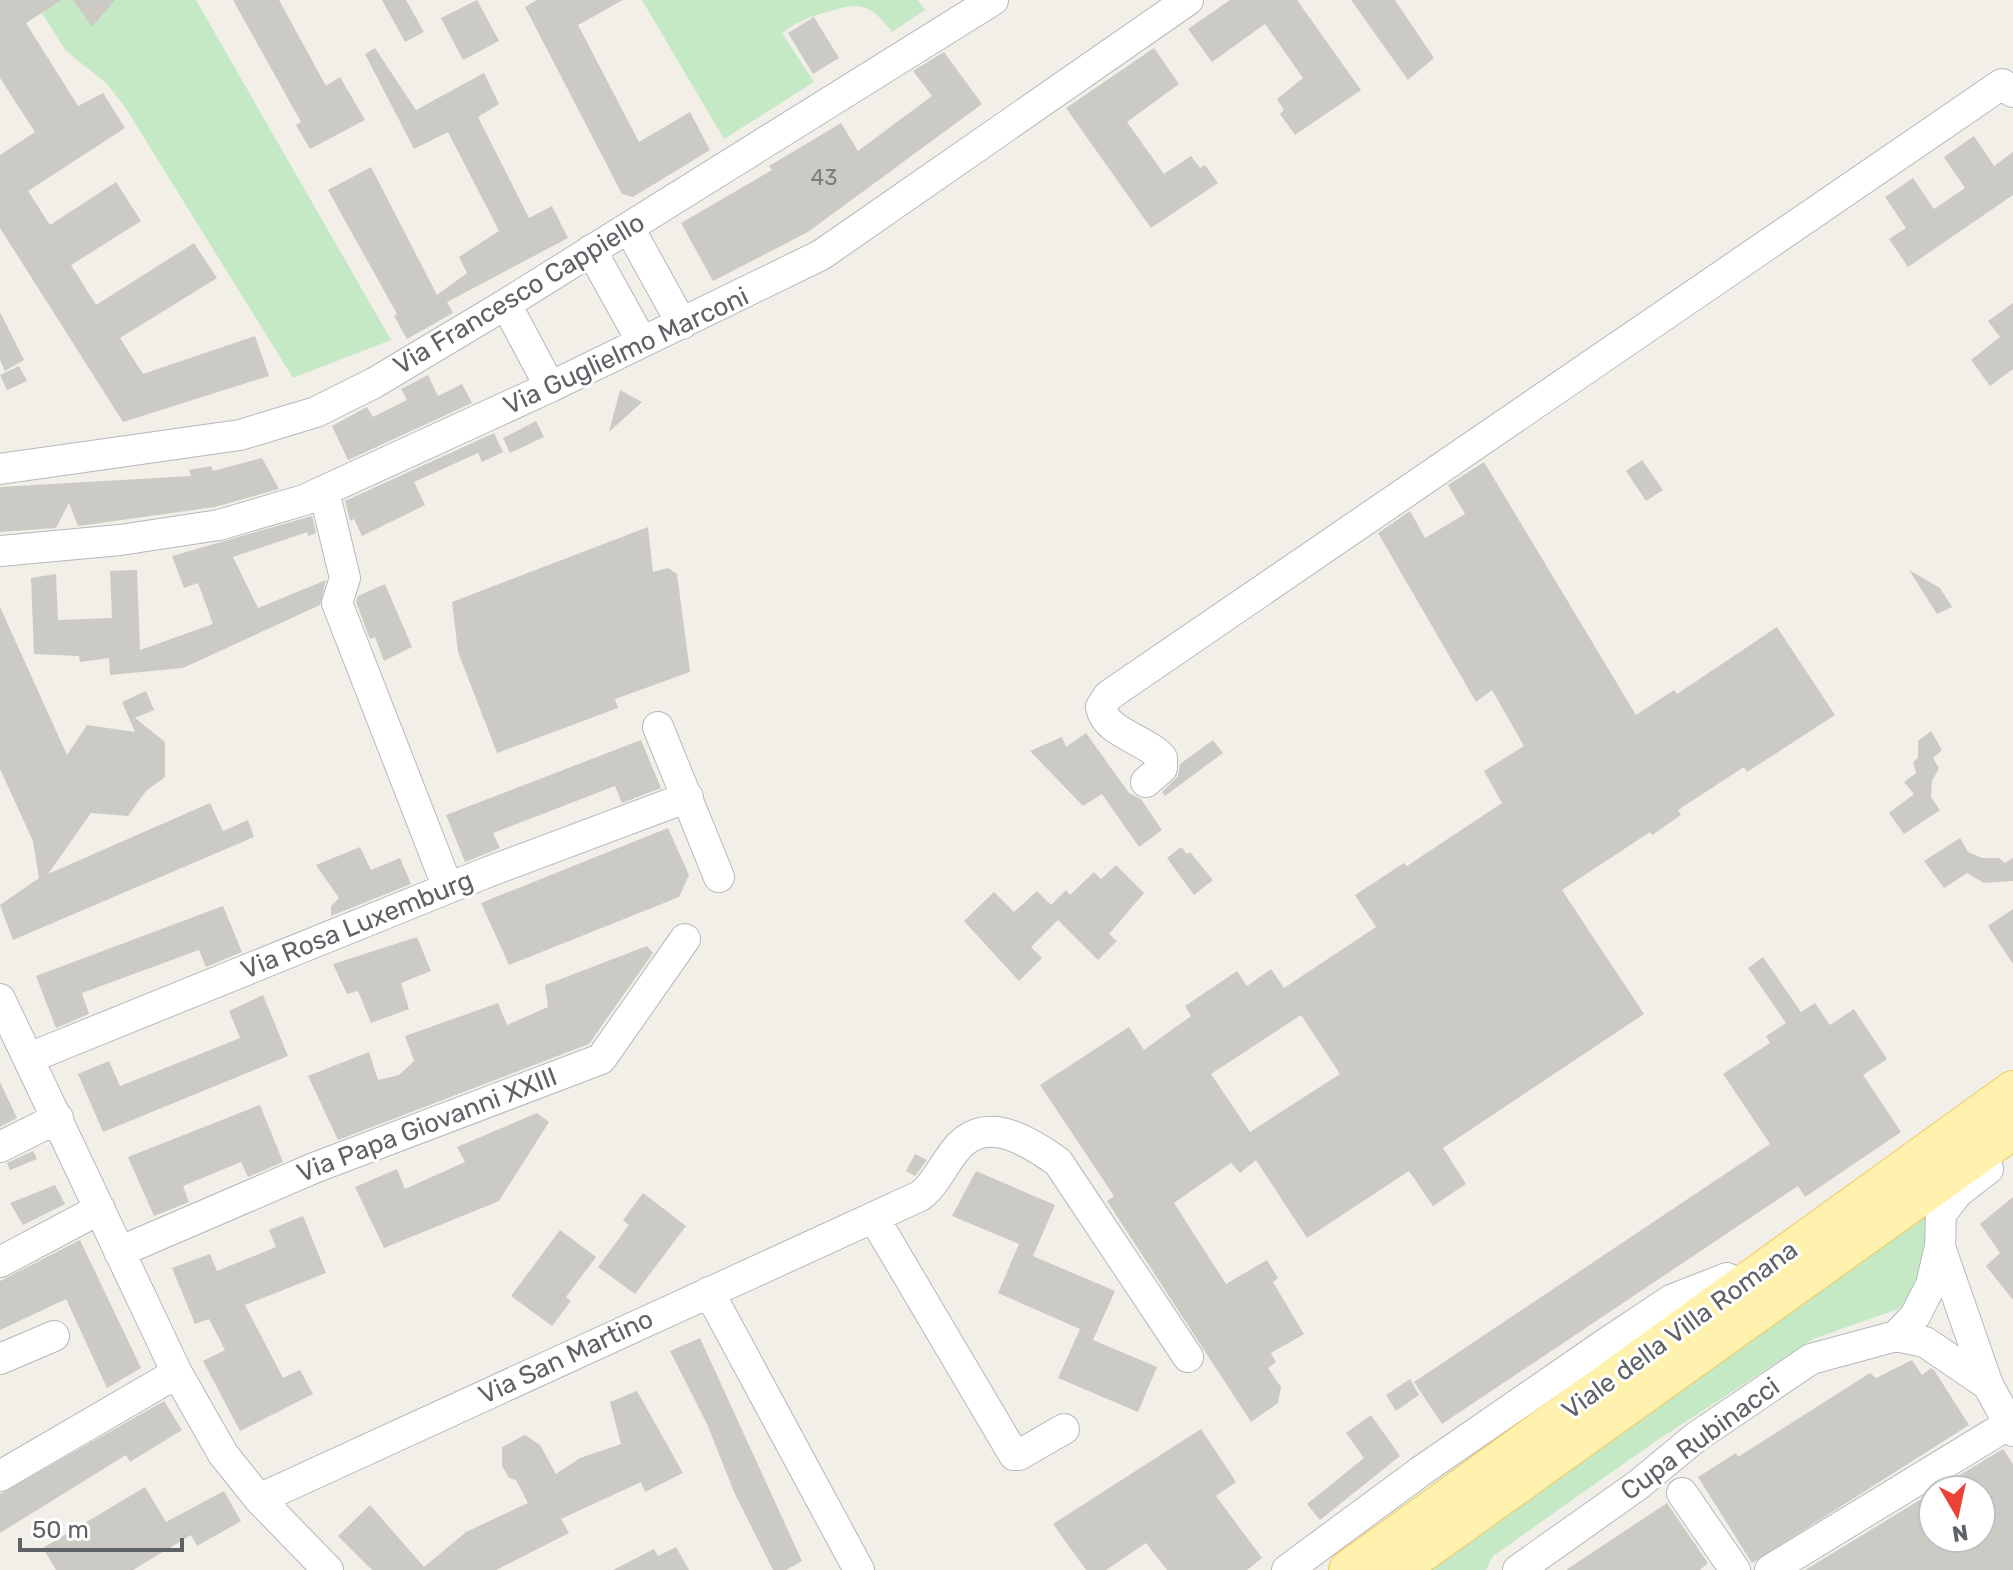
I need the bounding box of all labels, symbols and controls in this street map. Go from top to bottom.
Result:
house number: 43 [811,164,837,191]
street label: Via Francesco Cappiello [388,207,650,381]
street label: Via Guglielmo Marconi [499,281,753,421]
street label: Via Rosa Luxemburg [237,864,477,986]
street label: Via Papa Giovanni XXIII [293,1061,561,1189]
street label: Viale della Villa Romana [1556,1234,1804,1426]
street label: Via San Martino [474,1303,658,1411]
street label: Cupa Rubinacci [1615,1371,1785,1507]
north arrow [1917,1474,1997,1554]
scale bar [20,1502,182,1552]
text: 50 m [32,1516,89,1544]
text: N [1950,1519,1970,1548]

